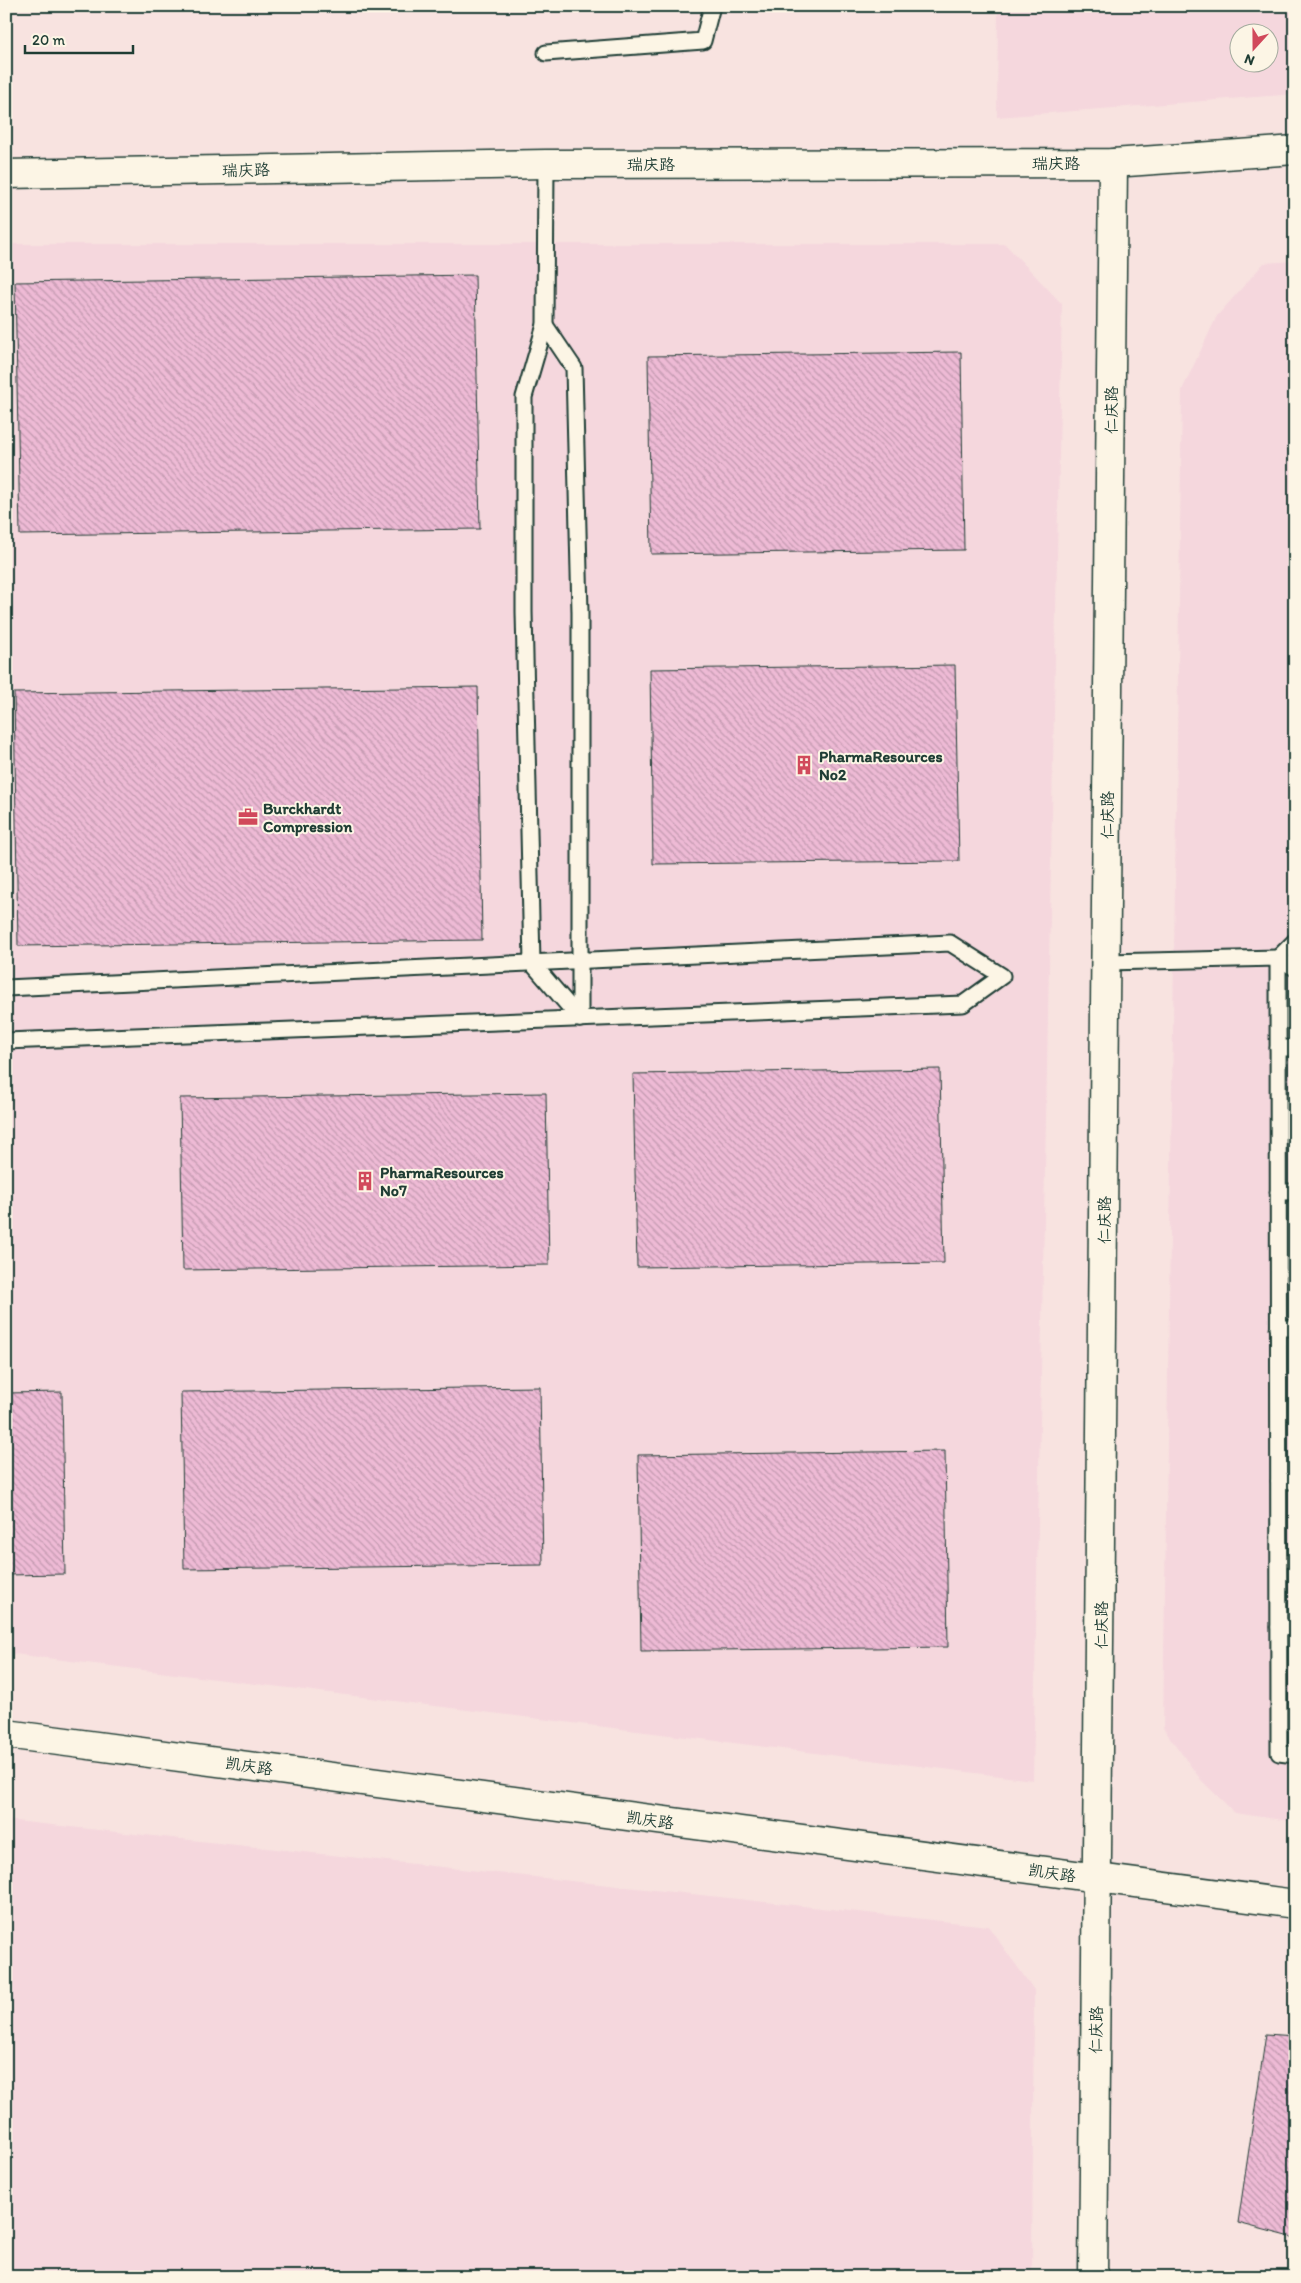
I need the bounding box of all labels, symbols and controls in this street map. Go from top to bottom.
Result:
scale bar [25,22,132,54]
north arrow [1228,22,1278,72]
text: 20 m [32,31,66,49]
text: N [1242,50,1257,69]
street label: 瑞庆路 [1032,154,1080,173]
street label: 瑞庆路 [627,155,675,174]
street label: 瑞庆路 [222,160,270,180]
street label: 仁庆路 [1102,386,1121,434]
place label: PharmaResources No2 [819,747,943,784]
building icon: PharmaResources No2 [793,754,815,776]
street label: 仁庆路 [1098,791,1117,839]
place label: Burckhardt Compression [263,799,353,837]
office icon: Burckhardt Compression [237,806,259,828]
place label: PharmaResources No7 [380,1163,504,1200]
building icon: PharmaResources No7 [354,1170,376,1192]
street label: 仁庆路 [1095,1196,1114,1244]
street label: 仁庆路 [1092,1601,1111,1649]
street label: 凯庆路 [224,1753,274,1779]
street label: 凯庆路 [625,1807,675,1833]
street label: 凯庆路 [1027,1860,1077,1886]
street label: 仁庆路 [1086,2006,1106,2054]

